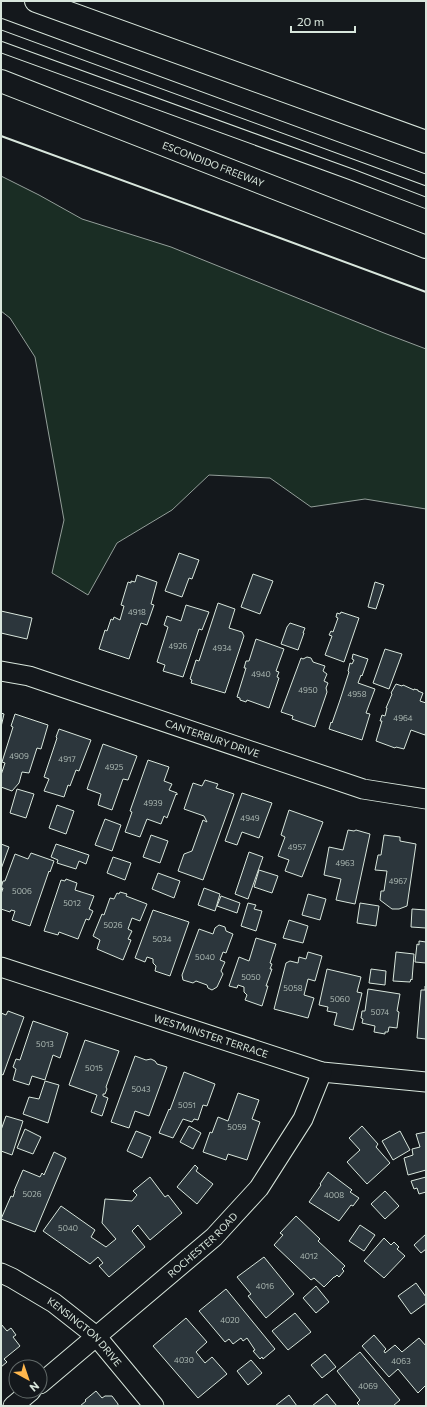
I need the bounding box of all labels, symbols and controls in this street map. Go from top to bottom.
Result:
scale bar [291,8,355,34]
text: 20 m [297,14,324,28]
street label: ESCONDIDO FREEWAY [161,139,266,189]
house number: 4918 [128,607,146,617]
house number: 4926 [169,641,188,651]
house number: 4934 [213,643,232,653]
house number: 4940 [251,669,271,679]
house number: 4950 [298,685,318,695]
house number: 4958 [347,689,367,699]
house number: 4964 [393,713,413,723]
street label: CANTERBURY DRIVE [164,717,261,760]
house number: 4909 [9,751,29,761]
house number: 4917 [58,754,76,764]
house number: 4925 [105,762,124,772]
house number: 4939 [143,798,163,808]
house number: 4949 [240,813,260,823]
house number: 4957 [288,842,306,852]
house number: 4963 [335,858,355,868]
house number: 4967 [389,876,407,886]
house number: 5006 [12,886,32,896]
house number: 5012 [63,898,81,908]
house number: 5026 [103,920,123,930]
house number: 5034 [152,934,172,944]
house number: 5040 [195,952,215,962]
house number: 5050 [241,972,261,982]
house number: 5058 [283,983,303,993]
house number: 5060 [330,994,350,1004]
house number: 5074 [371,1007,389,1017]
street label: WESTMINSTER TERRACE [152,1011,270,1060]
house number: 5013 [36,1039,54,1049]
house number: 5015 [85,1063,103,1073]
house number: 5043 [131,1084,151,1094]
house number: 5051 [178,1100,196,1110]
house number: 5059 [227,1122,247,1132]
house number: 5026 [22,1189,42,1199]
house number: 4008 [324,1190,344,1200]
street label: ROCHESTER ROAD [165,1210,240,1280]
house number: 5040 [58,1223,78,1233]
house number: 4012 [300,1251,318,1261]
house number: 4016 [256,1281,274,1291]
street label: KENSINGTON DRIVE [45,1295,124,1368]
house number: 4020 [220,1315,240,1325]
house number: 4030 [174,1355,194,1365]
house number: 4063 [391,1356,411,1366]
north arrow [8,1359,48,1399]
text: N [27,1379,42,1395]
house number: 4069 [358,1381,378,1391]

